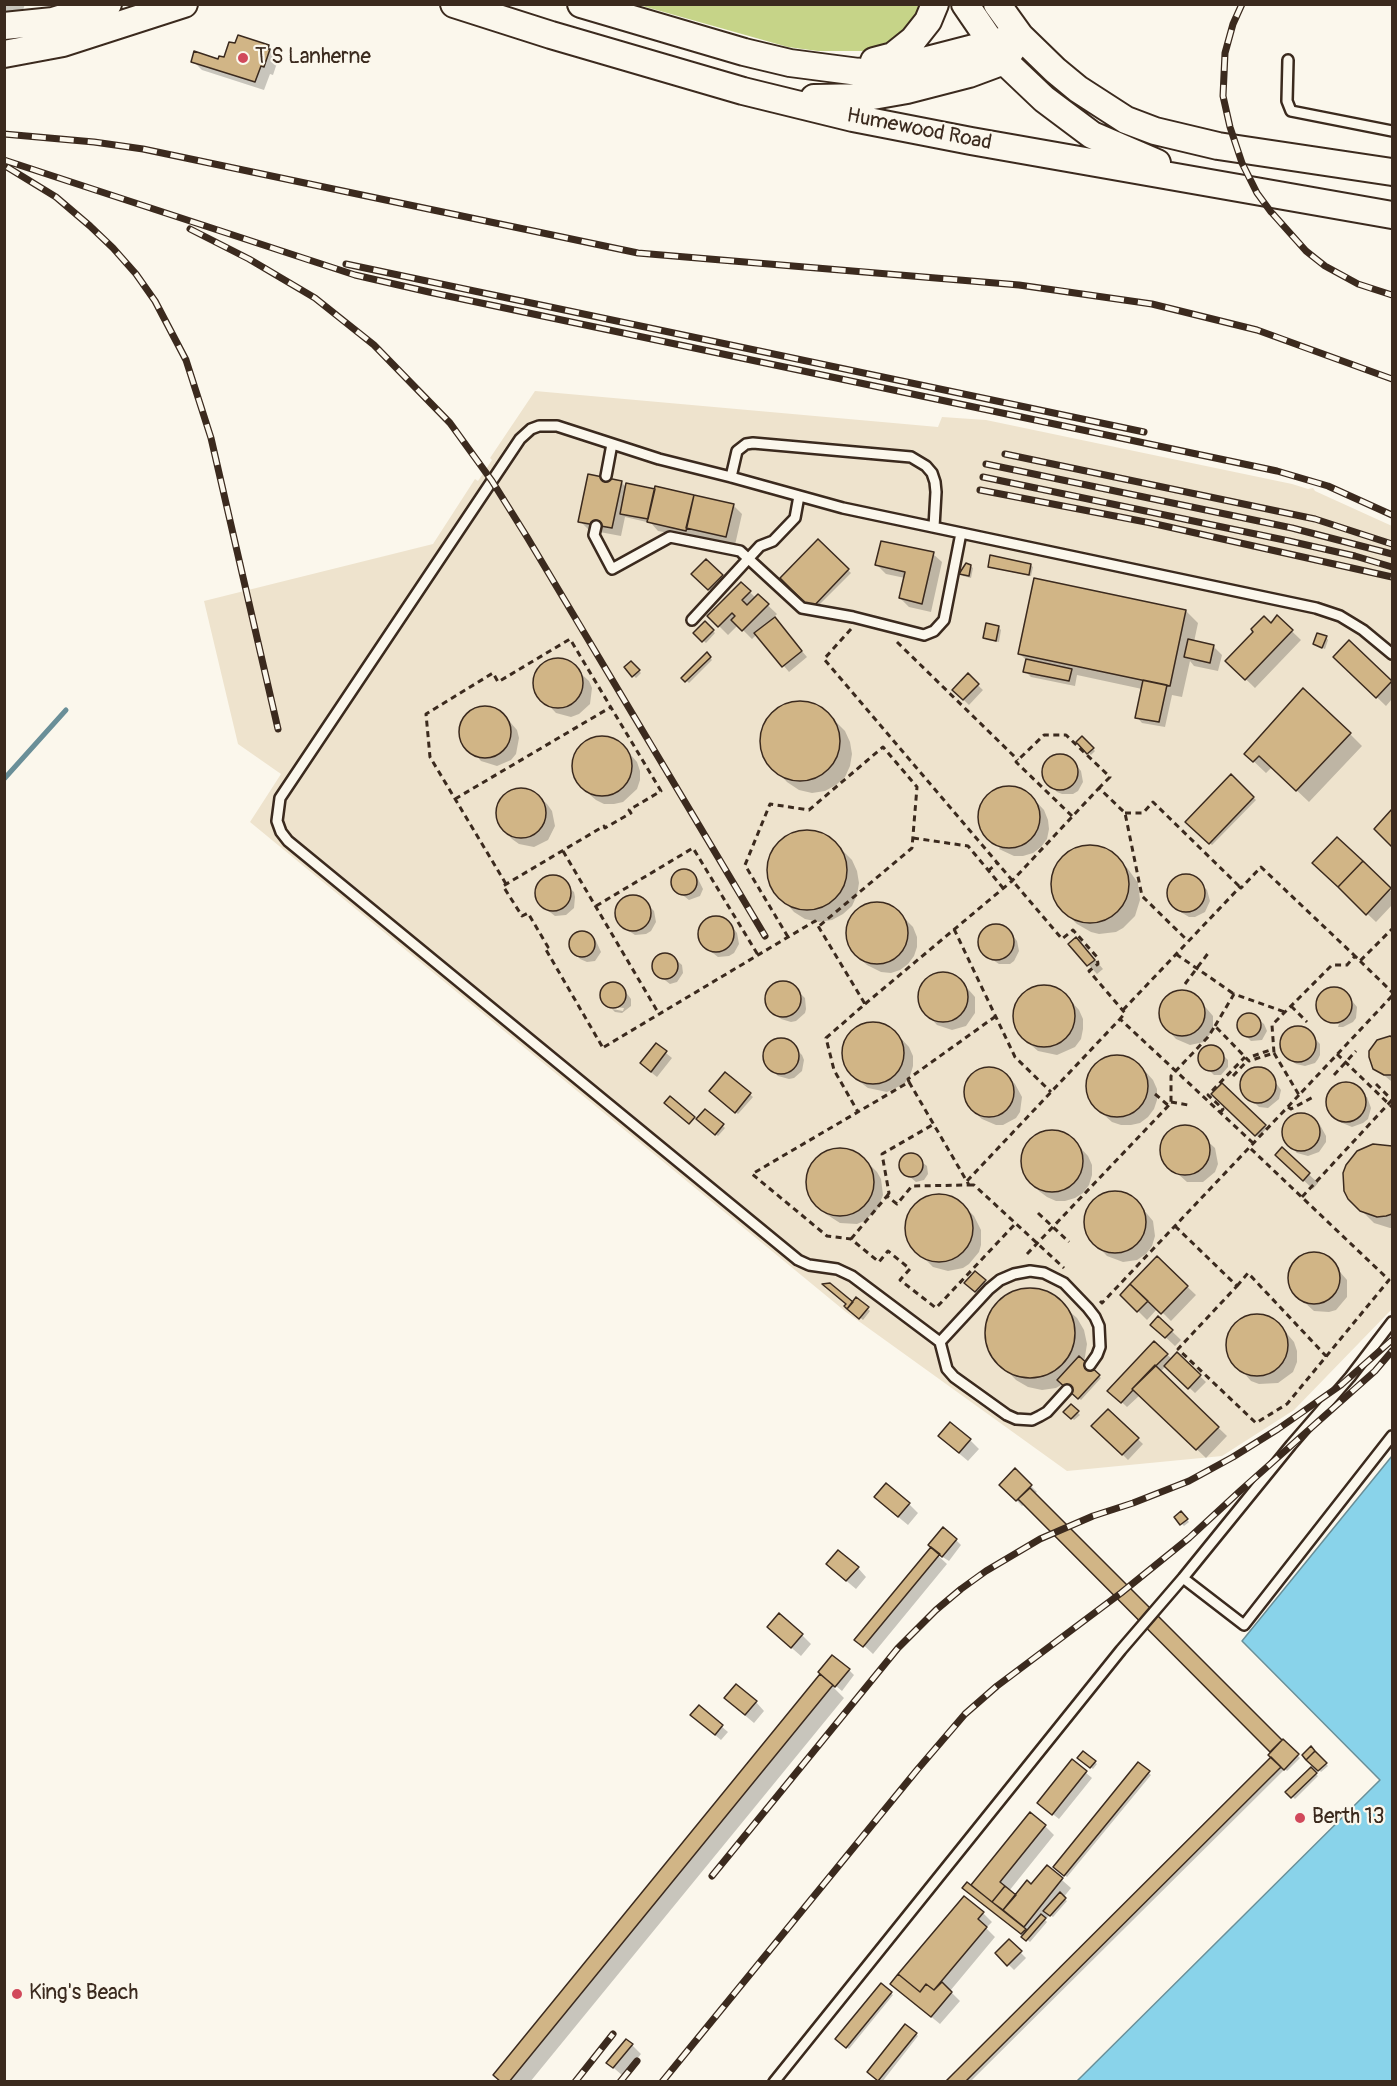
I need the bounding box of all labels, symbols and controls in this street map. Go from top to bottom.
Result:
place label: T S Lanherne [255,45,371,71]
marker: T S Lanherne [236,51,250,65]
street label: Humewood Road [844,104,994,156]
place label: Berth 13 [1312,1805,1385,1831]
marker: Berth 13 [1293,1811,1307,1825]
place label: King's Beach [29,1981,138,2007]
marker: King's Beach [10,1987,24,2001]

